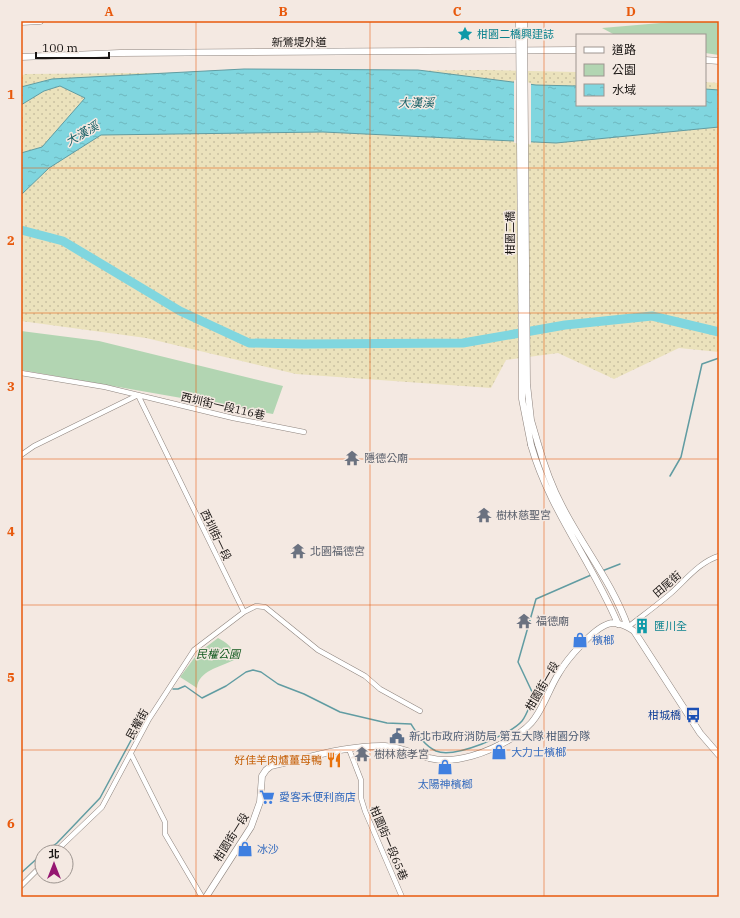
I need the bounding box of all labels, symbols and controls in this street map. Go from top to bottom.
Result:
text: A [104,3,114,20]
text: B [278,3,288,20]
text: C [453,3,462,20]
text: D [626,3,636,20]
place icon: 柑園二橋興建誌 [456,25,474,43]
place label: 柑園二橋興建誌 [477,27,554,41]
scale bar [36,34,109,60]
legend [576,34,706,106]
street label: 新鶯堤外道 [272,35,327,49]
text: 100 m [42,40,78,55]
text: 道路 [612,42,636,57]
text: 公園 [612,62,636,77]
text: 水域 [612,82,636,97]
text: 1 [7,86,15,103]
water label: 大漢溪 [398,95,436,110]
water label: 大漢溪 [62,117,103,149]
street label: 柑園二橋 [503,211,517,255]
text: 2 [7,232,15,249]
text: 3 [7,378,15,395]
street label: 西圳街一段116巷 [180,390,266,422]
temple icon: 隱德公廟 [343,449,361,467]
place label: 隱德公廟 [364,451,408,465]
temple icon: 樹林慈聖宮 [475,506,493,524]
street label: 西圳街一段 [198,507,234,563]
place label: 樹林慈聖宮 [496,508,551,522]
text: 4 [7,523,15,540]
temple icon: 北園福德宮 [289,542,307,560]
place label: 北園福德宮 [310,544,365,558]
street label: 田尾街 [650,568,684,600]
temple icon: 福德廟 [515,612,533,630]
place label: 福德廟 [536,614,569,628]
building icon: 匯川全 [633,617,651,635]
place label: 匯川全 [654,619,687,633]
shop icon: 檳榔 [571,631,589,649]
place label: 檳榔 [592,633,614,647]
park label: 民權公園 [196,647,242,661]
street label: 柑園街一段 [522,659,562,713]
text: 5 [7,669,15,686]
street label: 民權街 [123,706,151,742]
bus stop icon: 柑城橋 [684,706,702,724]
place label: 柑城橋 [648,708,681,722]
public building icon: 新北市政府消防局 第五大隊 柑園分隊 [388,727,406,745]
place label: 新北市政府消防局 第五大隊 柑園分隊 [409,729,590,743]
shop icon: 大力士檳榔 [490,743,508,761]
temple icon: 樹林慈孝宮 [353,745,371,763]
place label: 大力士檳榔 [511,745,566,759]
place label: 樹林慈孝宮 [374,747,429,761]
restaurant icon: 好佳羊肉爐薑母鴨 [325,751,343,769]
place label: 好佳羊肉爐薑母鴨 [234,753,322,767]
shop icon: 太陽神檳榔 [436,758,454,776]
place label: 太陽神檳榔 [418,777,473,791]
supermarket icon: 愛客禾便利商店 [258,788,276,806]
place label: 愛客禾便利商店 [279,790,356,804]
street label: 柑園街一段65巷 [367,804,411,882]
street label: 柑園街一段 [210,810,252,864]
text: 6 [7,815,15,832]
shop icon: 冰沙 [236,840,254,858]
place label: 冰沙 [257,842,279,856]
north arrow [34,844,74,884]
text: 北 [49,847,60,861]

